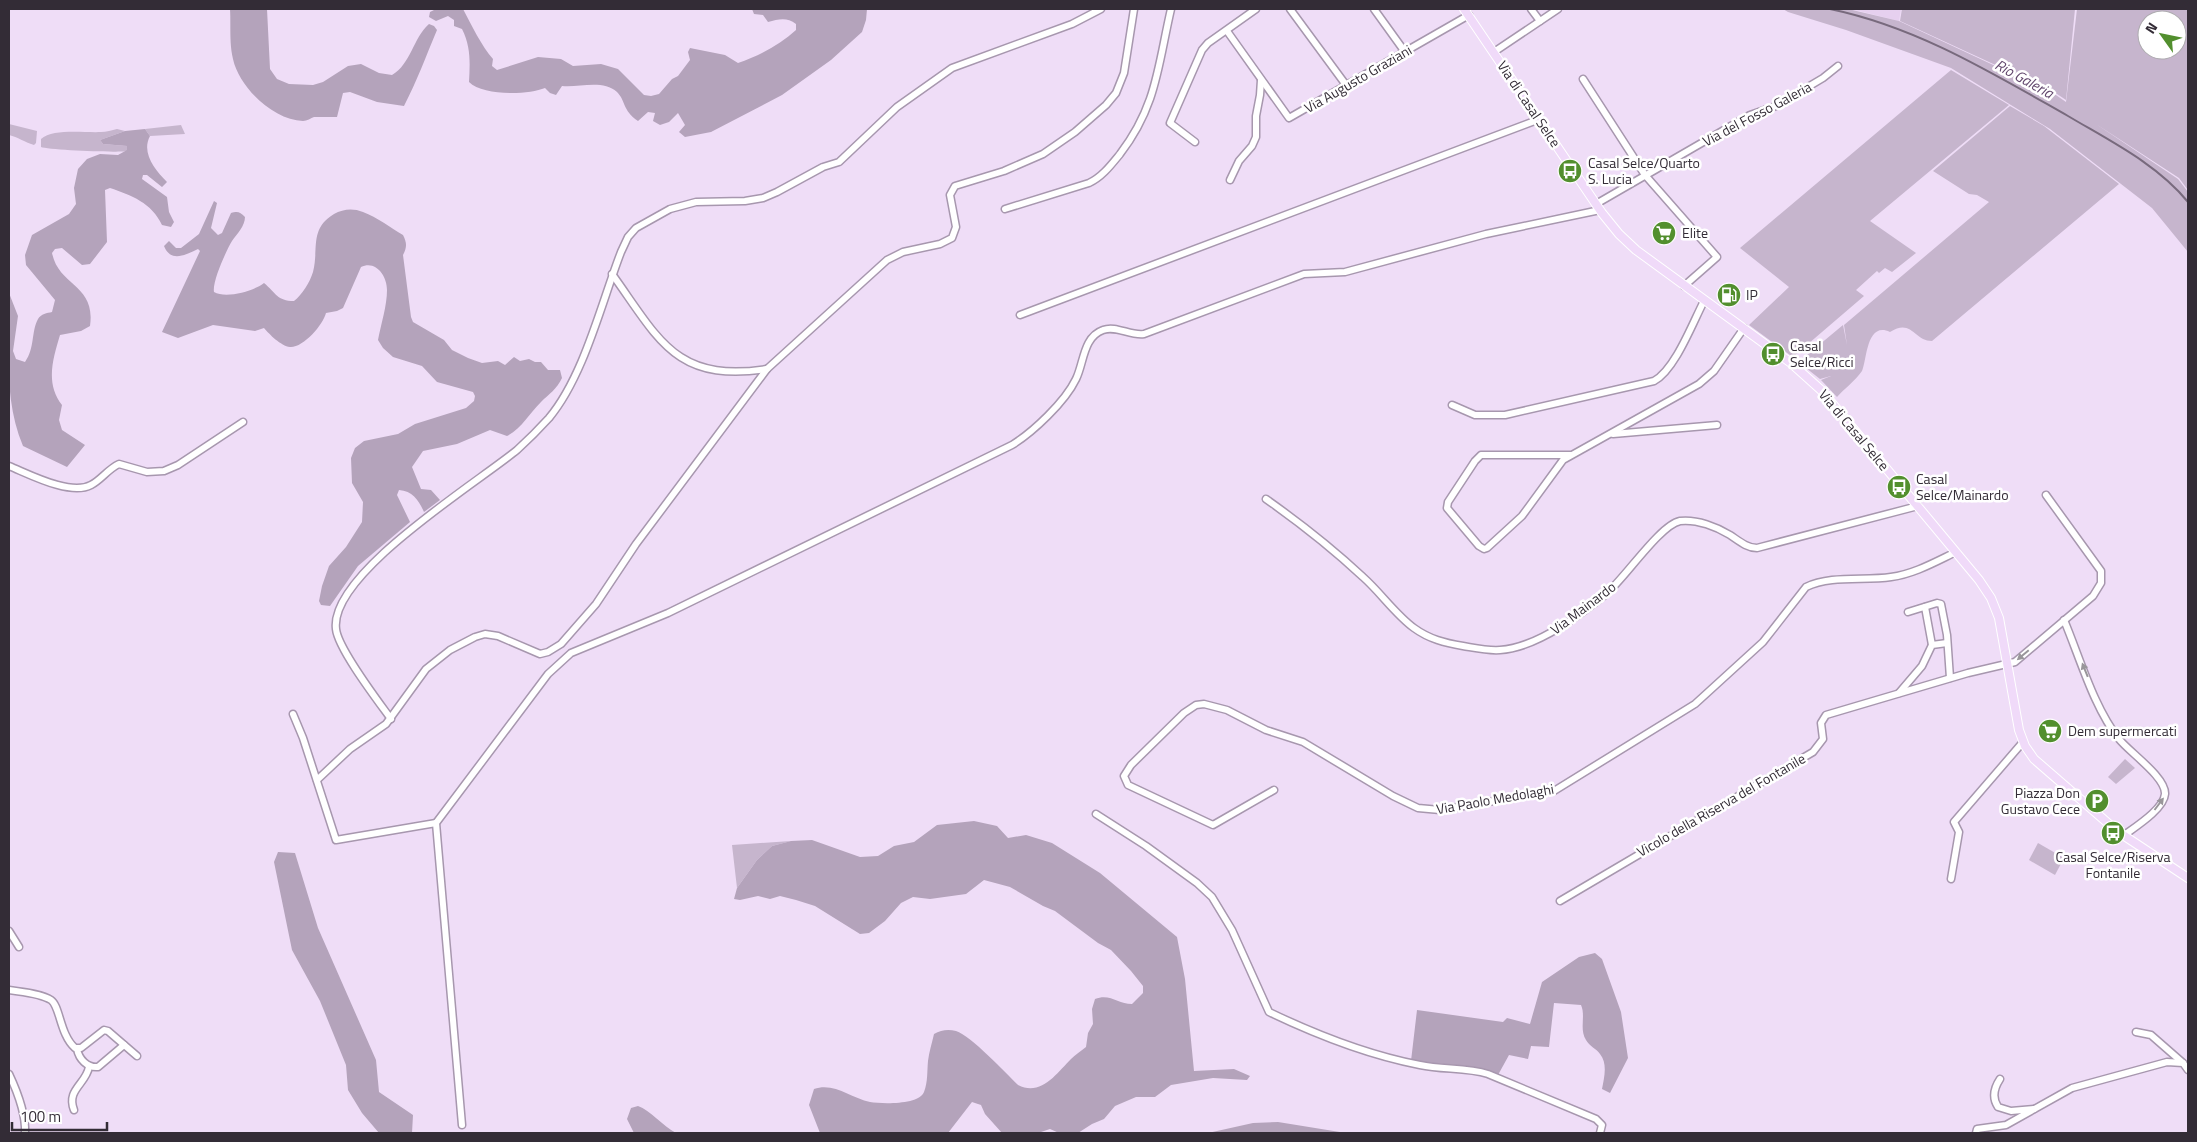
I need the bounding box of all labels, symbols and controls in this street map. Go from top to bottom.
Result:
north arrow [2137,10,2187,60]
text: N [2139,18,2162,37]
street label: Via Augusto Graziani [1300,39,1415,118]
water label: Rio Galeria [1991,53,2059,105]
street label: Via di Casal Selce [1493,56,1566,151]
street label: Via del Fosso Galeria [1698,76,1815,151]
place label: Casal Selce/Quarto S. Lucia [1588,152,1700,189]
bus stop icon: Casal Selce/Quarto S. Lucia [1557,158,1583,184]
supermarket icon: Elite [1651,220,1677,246]
place label: Elite [1682,222,1708,243]
fuel station icon: IP [1716,282,1742,308]
place label: IP [1746,284,1758,305]
place label: Casal Selce/Ricci [1790,335,1854,372]
bus stop icon: Casal Selce/Ricci [1760,341,1786,367]
street label: Via di Casal Selce [1814,385,1895,475]
place label: Casal Selce/Mainardo [1916,468,2009,505]
bus stop icon: Casal Selce/Mainardo [1886,474,1912,500]
street label: Via Mainardo [1546,576,1620,639]
one-way arrow [2017,650,2030,661]
one-way arrow [2080,663,2088,677]
supermarket icon: Dem supermercati [2037,718,2063,744]
place label: Dem supermercati [2068,720,2177,741]
street label: Vicolo della Riserva del Fontanile [1632,748,1809,862]
street label: Via Paolo Medolaghi [1434,778,1555,819]
place label: Piazza Don Gustavo Cece [2001,782,2080,819]
parking icon: Piazza Don Gustavo Cece [2084,788,2110,814]
one-way arrow [2154,797,2164,811]
bus stop icon: Casal Selce/Riserva Fontanile [2100,820,2126,846]
place label: Casal Selce/Riserva Fontanile [2056,846,2170,883]
scale bar [12,1100,108,1132]
text: 100 m [20,1105,61,1128]

